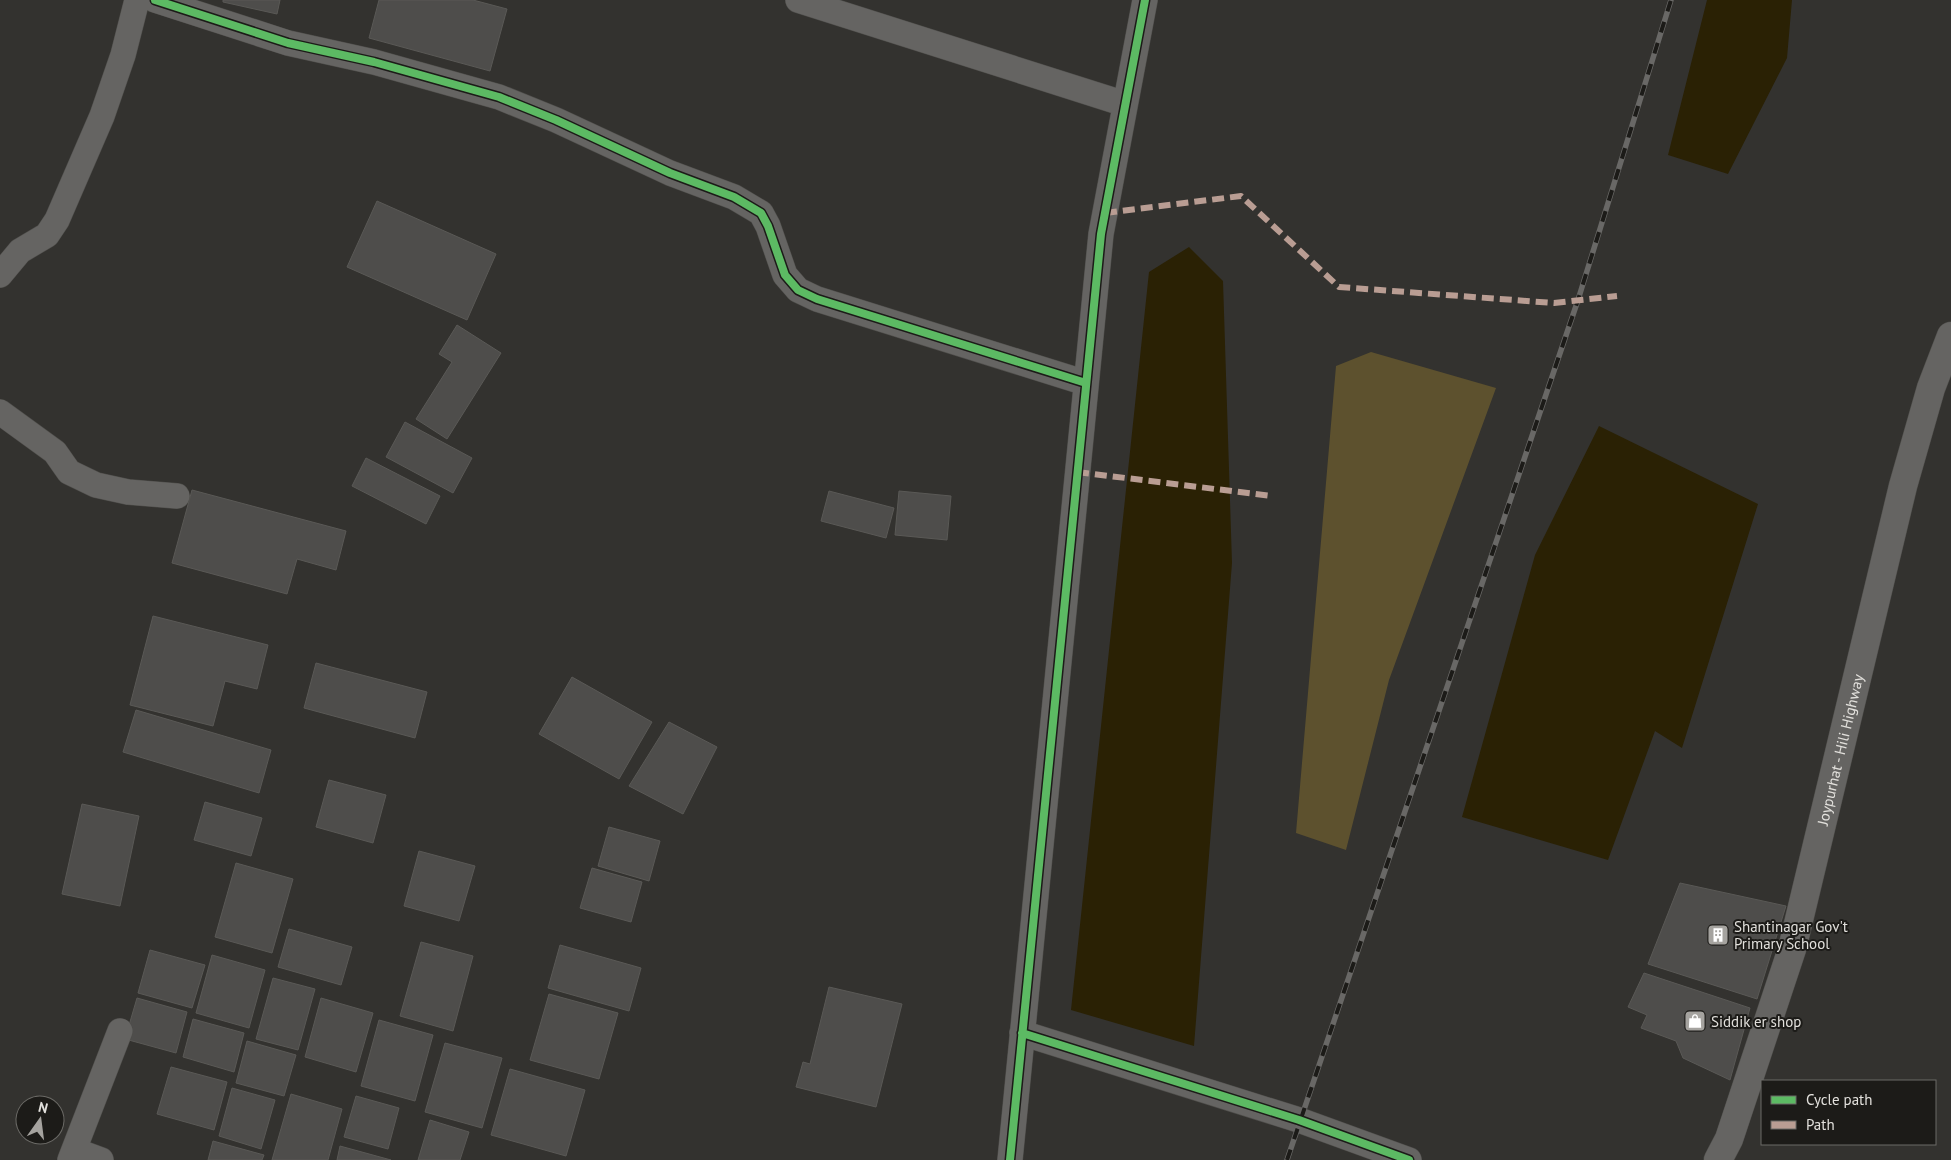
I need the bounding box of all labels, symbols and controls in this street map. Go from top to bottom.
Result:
street label: Joypurhat - Hili Highway [1812,672,1867,828]
place label: Shantinagar Gov't Primary School [1734,917,1848,953]
building icon: Shantinagar Gov't Primary School [1706,923,1730,947]
shop icon: Siddik er shop [1683,1009,1707,1033]
place label: Siddik er shop [1711,1012,1801,1031]
legend [1761,1080,1936,1145]
text: Cycle path [1806,1090,1872,1109]
north arrow [15,1095,65,1145]
text: N [37,1098,50,1117]
text: Path [1806,1115,1835,1134]

